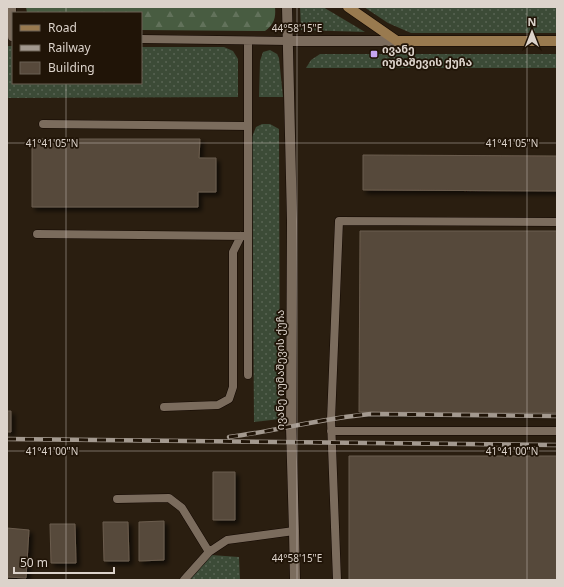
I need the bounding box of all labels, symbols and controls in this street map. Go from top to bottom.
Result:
legend [12,12,142,84]
north arrow [512,12,552,52]
text: N [528,14,536,29]
text: Road [48,19,77,36]
text: 44°58'15"E [272,21,322,35]
text: Railway [48,39,92,56]
place label: ივანე იუმაშევის ქუჩა [382,41,472,69]
marker: ივანე იუმაშევის ქუჩა [369,49,379,59]
text: Building [48,59,95,76]
text: 41°41'05"N [26,136,78,150]
text: 41°41'05"N [486,136,538,150]
street label: ივანე იუმაშევის ქუჩა [272,310,287,430]
text: 41°41'00"N [26,444,78,458]
text: 41°41'00"N [486,444,538,458]
scale bar [14,549,114,575]
text: 44°58'15"E [272,551,322,565]
text: 50 m [20,554,48,571]

